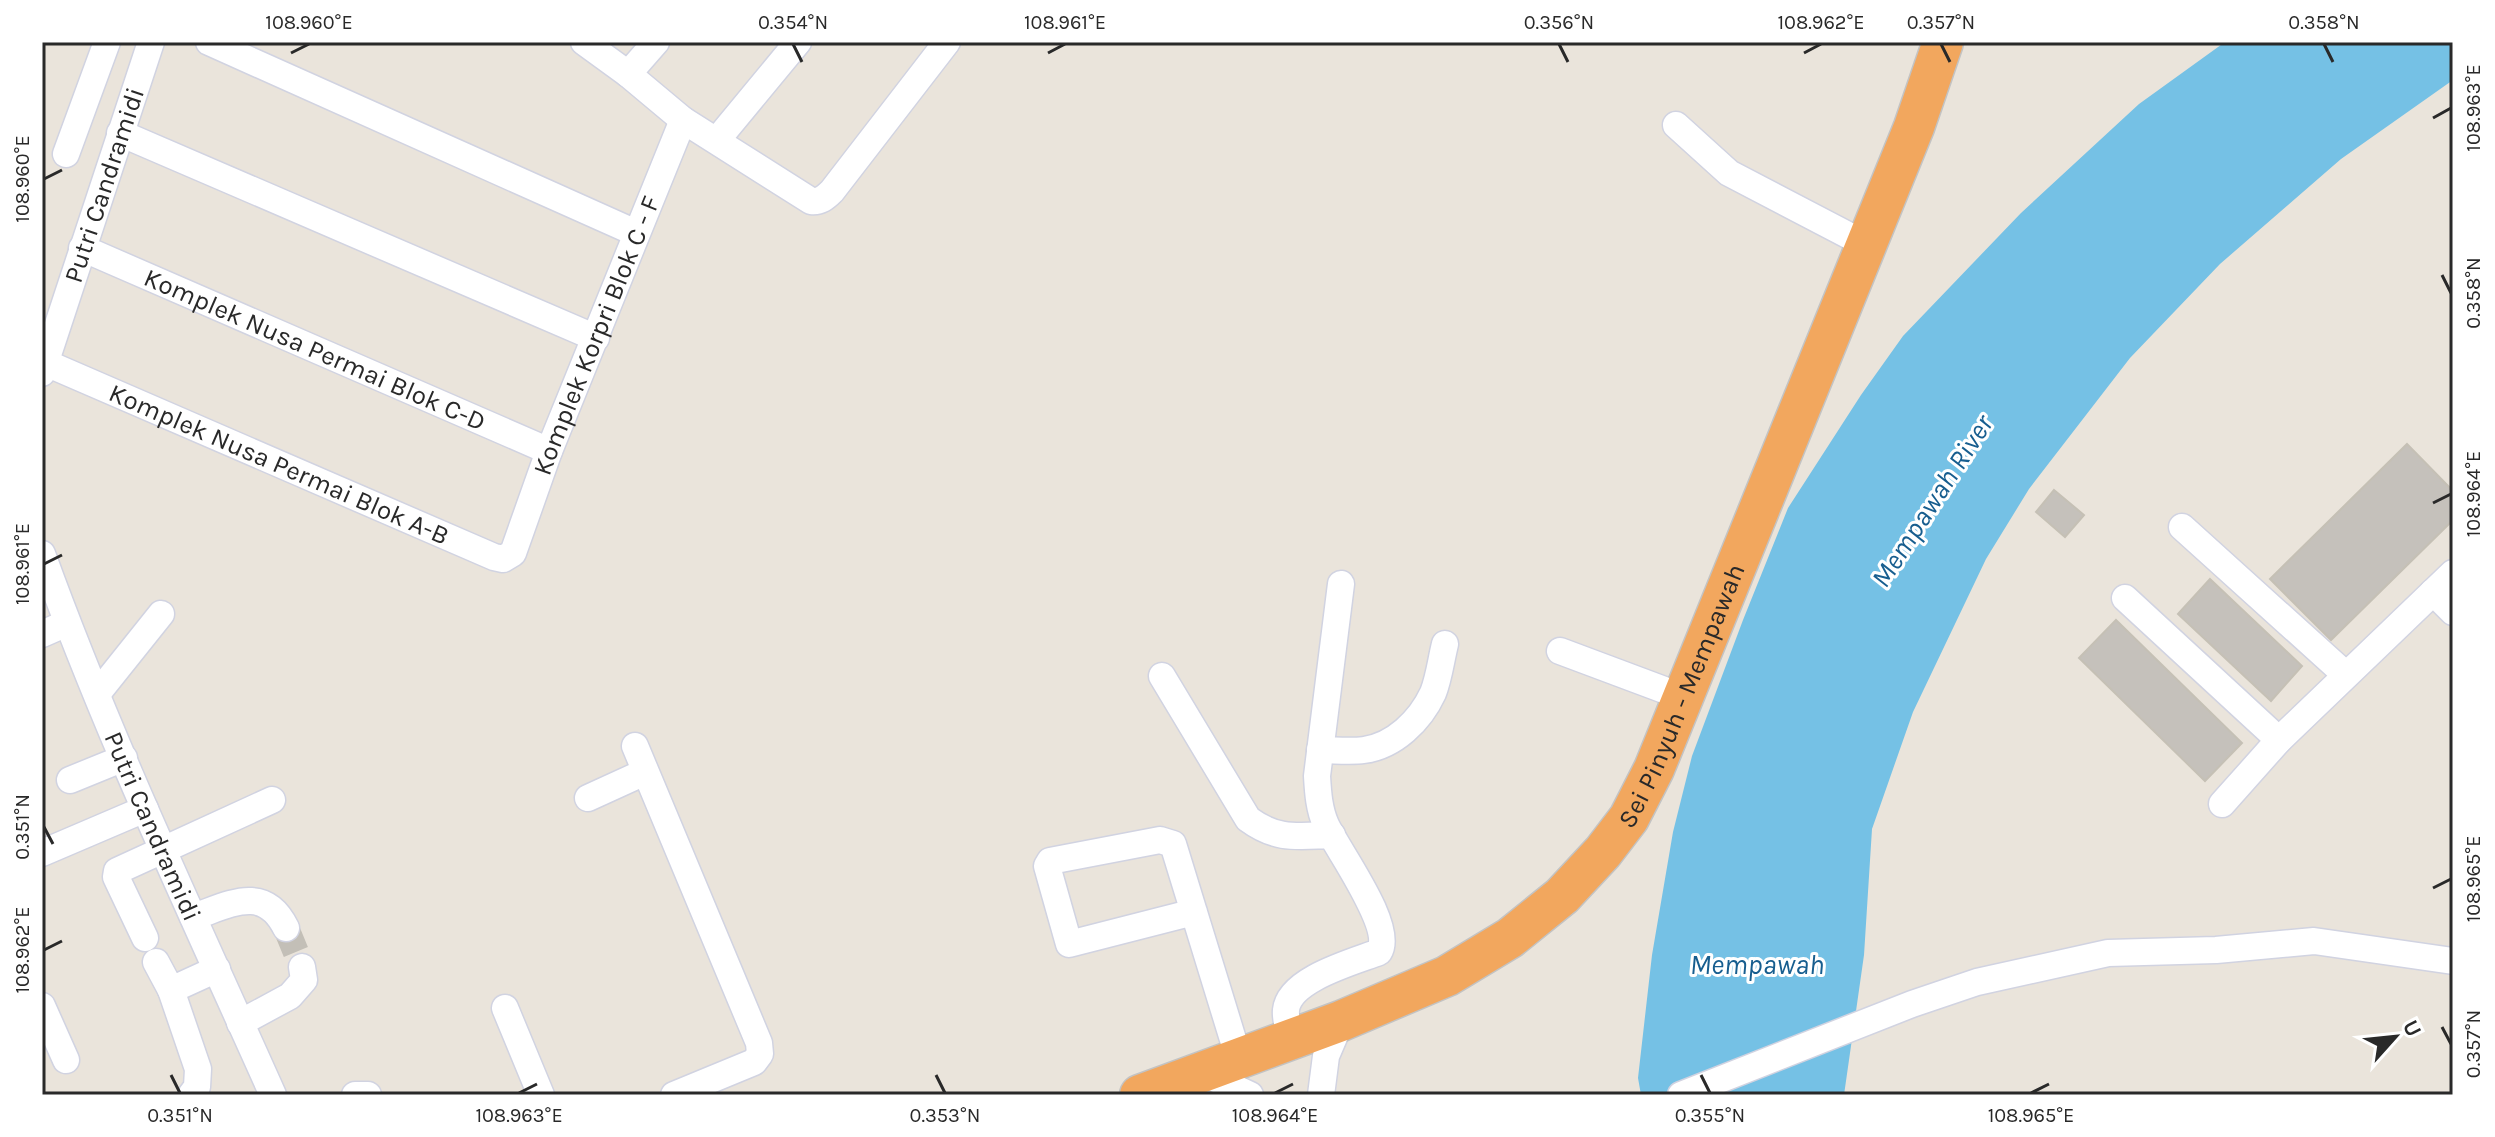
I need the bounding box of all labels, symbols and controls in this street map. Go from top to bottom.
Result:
text: 108.960°E [265,11,353,34]
text: 0.354°N [758,11,828,34]
text: 108.961°E [1024,11,1106,34]
text: 0.356°N [1524,11,1594,34]
text: 108.962°E [1777,11,1865,34]
text: 0.357°N [1907,11,1975,34]
text: 0.358°N [2288,11,2360,34]
text: 108.963°E [2462,64,2485,152]
street label: Putri Candramidi [57,83,151,286]
text: 108.960°E [11,135,34,223]
street label: Komplek Korpri Blok C - F [526,191,666,479]
text: 0.358°N [2462,257,2485,329]
street label: Komplek Nusa Permai Blok C-D [139,261,490,437]
street label: Komplek Nusa Permai Blok A-B [104,377,454,551]
water label: Mempawah River [1864,407,2001,593]
text: 108.964°E [2462,451,2485,537]
text: 108.961°E [11,523,34,605]
street label: Sei Pinyuh - Mempawah [1611,559,1751,834]
street label: Putri Candramidi [98,727,208,926]
text: 0.351°N [11,794,34,860]
text: 108.965°E [2462,836,2485,922]
text: 108.962°E [11,906,34,994]
water label: Mempawah [1690,948,1824,981]
north arrow [2355,997,2435,1077]
text: 0.357°N [2462,1010,2485,1078]
text: U [2397,1016,2427,1041]
text: 0.351°N [147,1104,213,1127]
text: 108.963°E [475,1104,563,1127]
text: 0.353°N [910,1104,980,1127]
text: 108.964°E [1232,1104,1318,1127]
text: 0.355°N [1675,1104,1745,1127]
text: 108.965°E [1988,1104,2074,1127]

